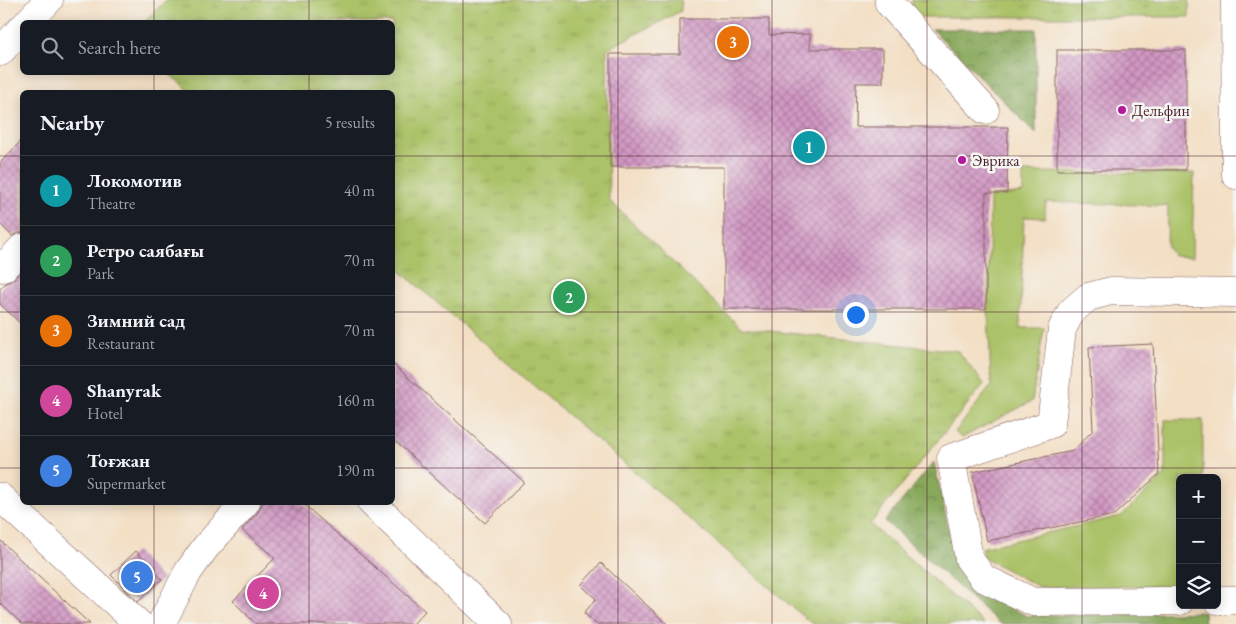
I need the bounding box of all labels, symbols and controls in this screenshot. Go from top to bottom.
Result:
search box [20,20,395,75]
pin: 3 [717,23,749,61]
icon: search [38,34,66,62]
text: Search here [78,35,160,60]
place label: Дельфин [1132,100,1190,121]
marker: Дельфин [1116,104,1128,116]
text: Nearby [40,109,104,136]
text: 5 results [325,112,375,133]
pin: 1 [793,128,825,166]
place label: Эврика [972,150,1020,171]
marker: Эврика [956,154,968,166]
text: Локомотив [87,168,182,193]
text: 1 [52,180,60,201]
text: 40 m [344,180,375,201]
text: Theatre [87,193,135,214]
text: Ретро саябағы [87,238,204,263]
text: 2 [52,250,60,271]
text: 70 m [344,250,375,271]
text: Park [87,263,114,284]
pin: 2 [553,278,585,316]
your location [843,302,869,328]
text: Зимний сад [87,308,185,333]
text: 3 [52,320,60,341]
text: 70 m [344,320,375,341]
text: Restaurant [87,333,155,354]
text: Shanyrak [87,378,161,403]
text: 4 [52,390,60,411]
text: 160 m [336,390,375,411]
text: Hotel [87,403,123,424]
text: Тоғжан [87,448,150,473]
text: 5 [52,460,60,481]
text: 190 m [336,460,375,481]
text: Supermarket [87,473,166,494]
map controls [1176,474,1221,609]
button: + [1176,474,1221,519]
button: − [1176,519,1221,564]
pin: 5 [121,558,153,596]
button: layers [1176,564,1221,609]
pin: 4 [247,574,279,612]

